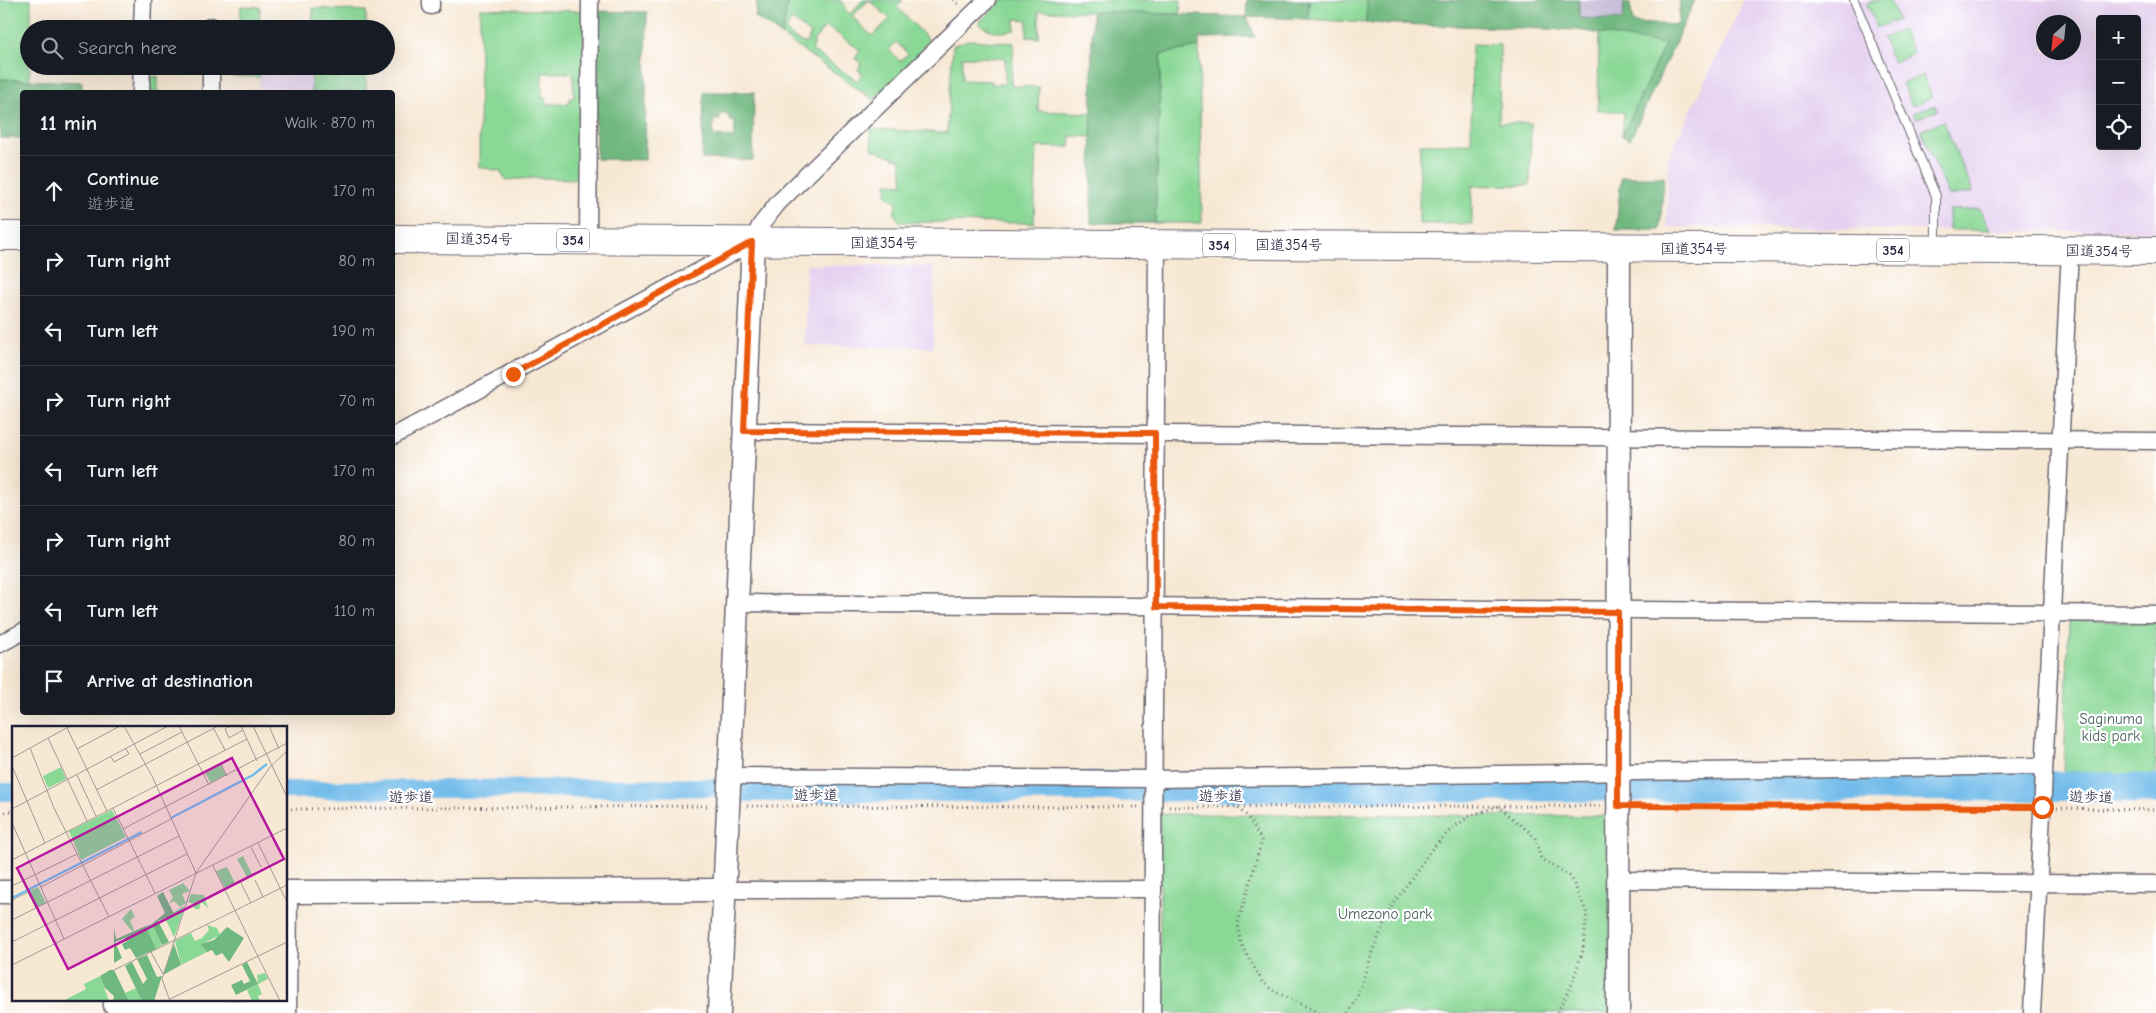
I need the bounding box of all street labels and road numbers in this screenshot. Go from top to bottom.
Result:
road number: 354 [557,228,589,252]
street label: 国道354号 [445,229,513,249]
street label: 国道354号 [850,234,918,252]
road number: 354 [1203,234,1235,256]
street label: 国道354号 [1255,236,1323,254]
road number: 354 [1877,238,1909,262]
street label: 国道354号 [1660,240,1728,258]
street label: 国道354号 [2065,241,2133,261]
street label: 遊歩道 [793,786,839,804]
street label: 遊歩道 [1198,787,1244,805]
street label: 遊歩道 [388,788,434,806]
street label: 遊歩道 [2068,788,2114,806]

